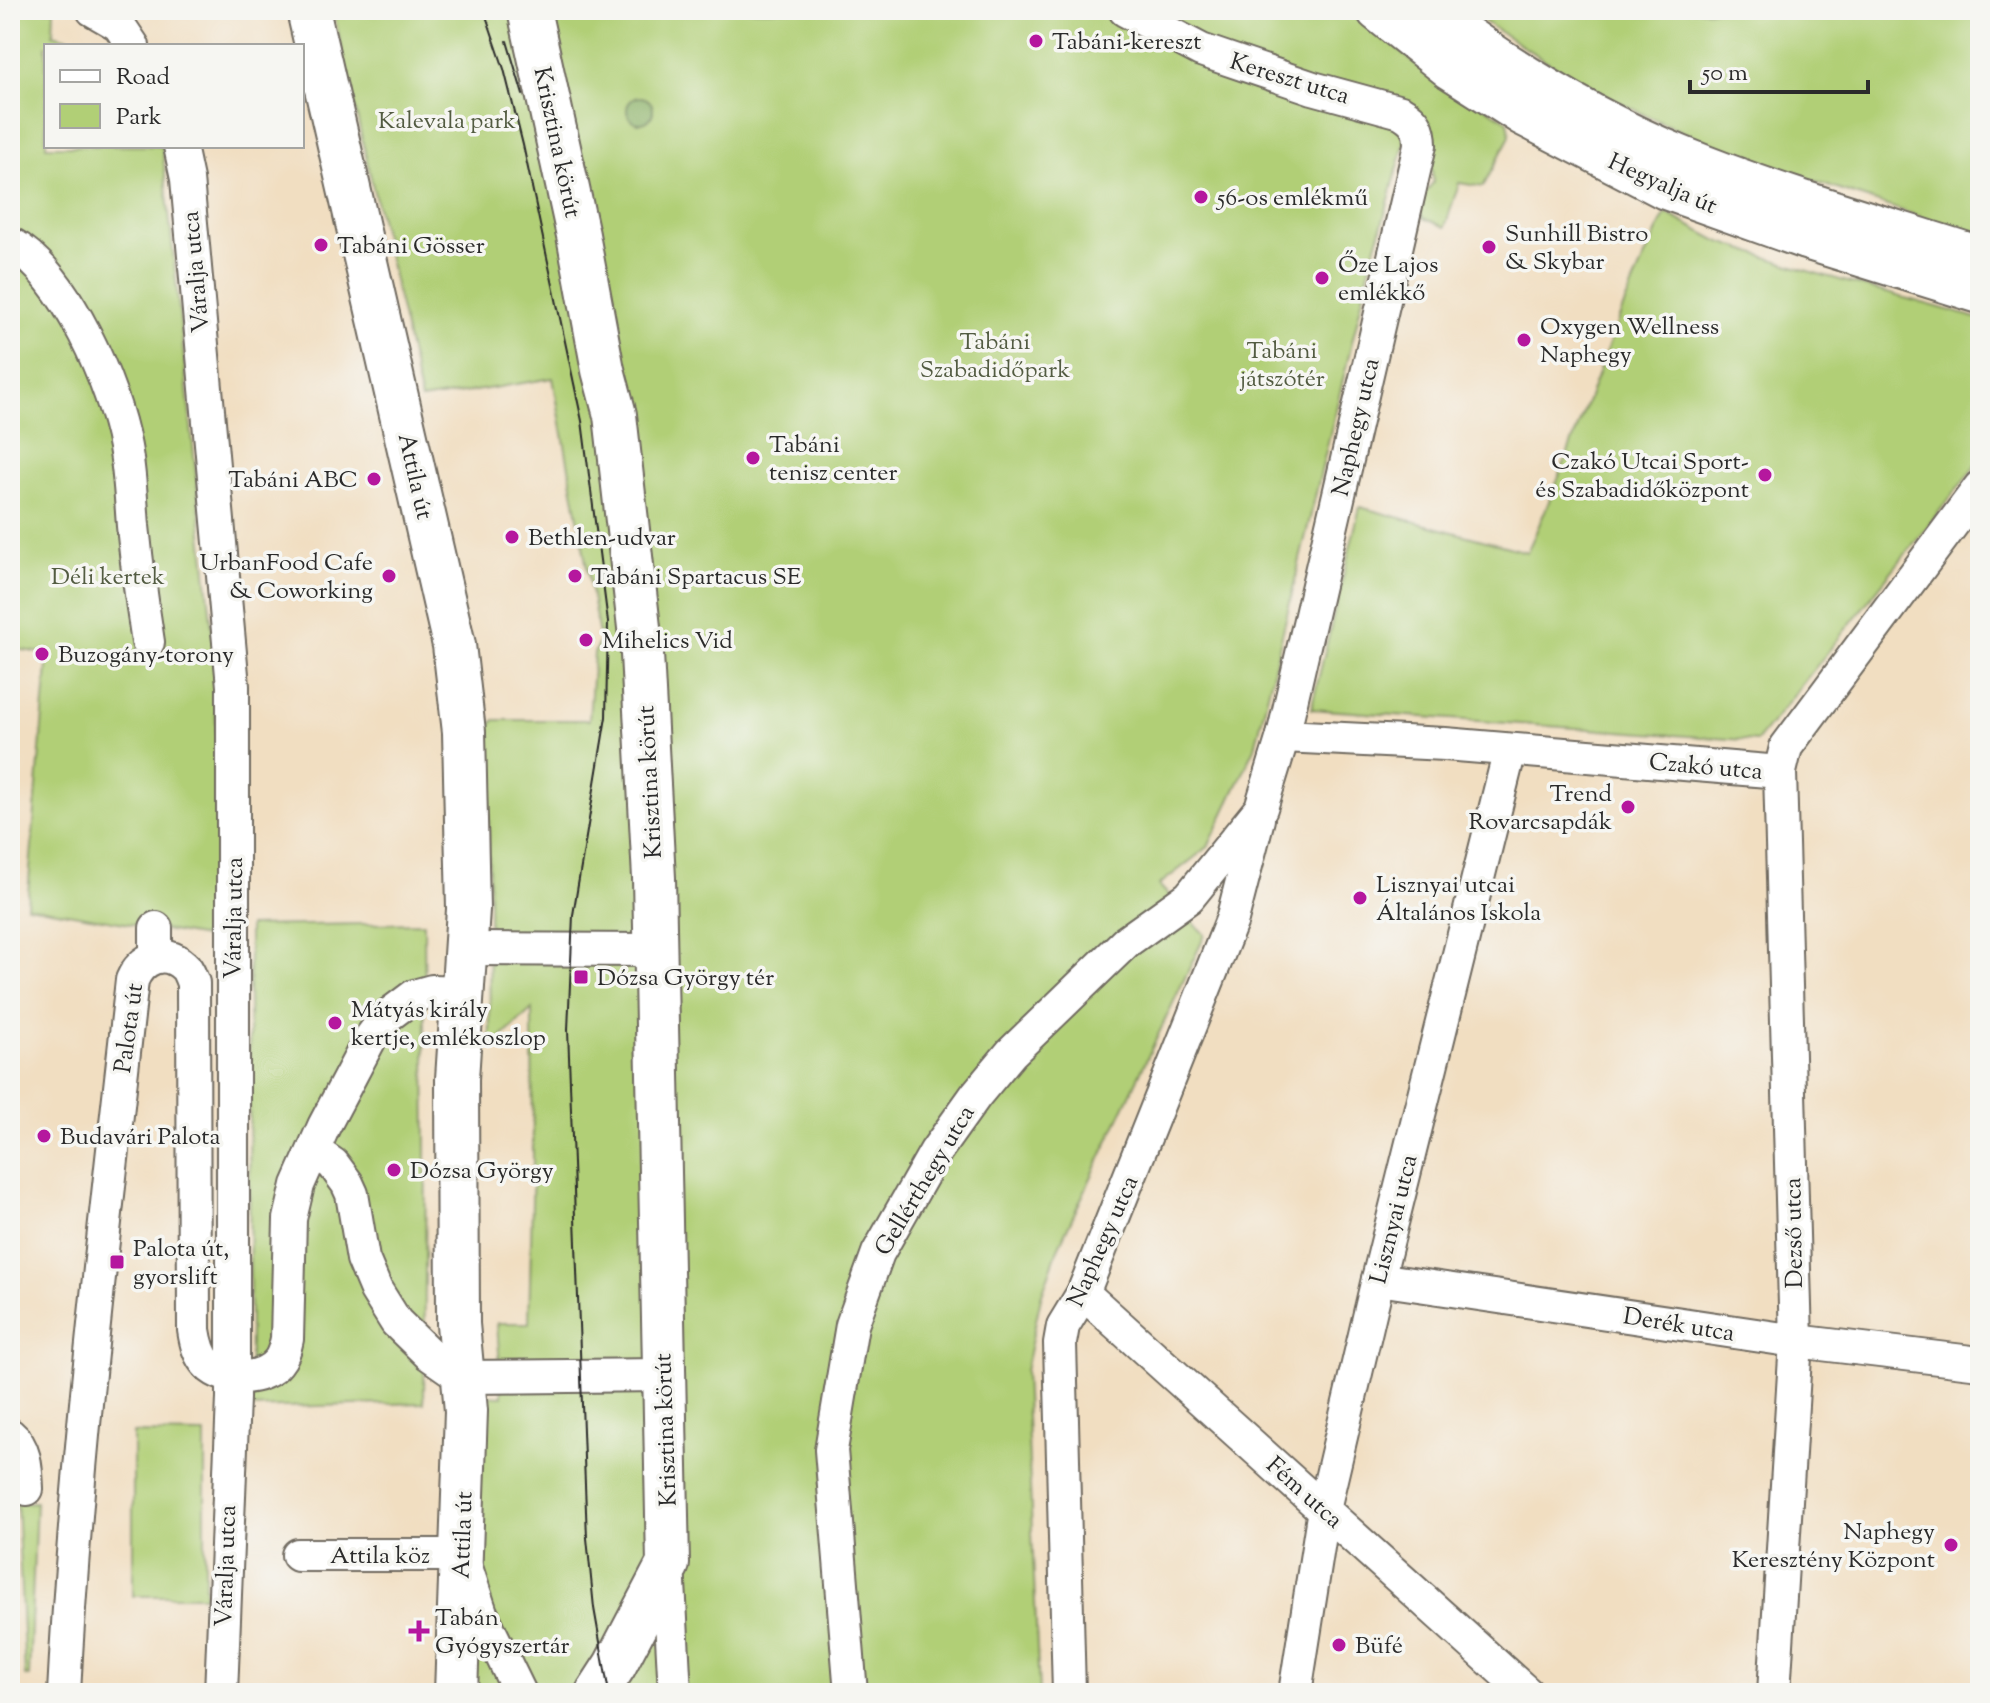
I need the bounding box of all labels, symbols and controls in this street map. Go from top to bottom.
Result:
place label: Tabáni-kereszt [1052,26,1201,60]
marker: Tabáni-kereszt [1027,32,1045,50]
legend [44,44,304,148]
scale bar [1690,44,1868,94]
street label: Kereszt utca [1225,46,1353,114]
text: 50 m [1700,57,1748,91]
text: Road [116,61,170,95]
street label: Krisztina körút [523,64,589,221]
text: Park [116,101,162,135]
park label: Kalevala park [378,105,516,139]
street label: Hegyalja út [1602,146,1722,224]
place label: 56-os emlékmű [1215,182,1368,216]
marker: 56-os emlékmű [1192,188,1210,206]
street label: Váralja utca [175,210,219,334]
place label: Sunhill Bistro & Skybar [1505,218,1648,280]
place label: Tabáni Gösser [337,230,485,264]
marker: Tabáni Gösser [312,236,330,254]
marker: Sunhill Bistro & Skybar [1480,238,1498,256]
place label: Őze Lajos emlékkő [1338,249,1438,311]
marker: Őze Lajos emlékkő [1313,269,1331,287]
place label: Oxygen Wellness Naphegy [1540,311,1719,373]
park label: Tabáni Szabadidőpark [920,326,1070,388]
marker: Oxygen Wellness Naphegy [1515,331,1533,349]
park label: Tabáni játszótér [1239,335,1325,397]
street label: Naphegy utca [1325,355,1389,500]
place label: Tabáni tenisz center [769,429,897,491]
street label: Attila út [388,430,440,523]
place label: Czakó Utcai Sport- és Szabadidőközpont [1535,446,1749,508]
marker: Tabáni tenisz center [744,449,762,467]
place label: Tabáni ABC [228,464,358,498]
marker: Czakó Utcai Sport- és Szabadidőközpont [1756,466,1774,484]
marker: Tabáni ABC [365,470,383,488]
place label: Bethlen-udvar [528,522,676,556]
marker: Bethlen-udvar [503,528,521,546]
place label: UrbanFood Cafe & Coworking [199,547,373,609]
park label: Déli kertek [51,561,165,595]
place label: Tabáni Spartacus SE [591,561,802,595]
marker: UrbanFood Cafe & Coworking [380,567,398,585]
marker: Tabáni Spartacus SE [566,567,584,585]
place label: Mihelics Vid [602,625,733,659]
marker: Mihelics Vid [577,631,595,649]
place label: Buzogány-torony [58,639,234,673]
marker: Buzogány-torony [33,645,51,663]
street label: Krisztina körút [630,704,672,859]
street label: Czakó utca [1648,746,1764,790]
place label: Trend Rovarcsapdák [1469,778,1612,840]
marker: Trend Rovarcsapdák [1619,798,1637,816]
street label: Váralja utca [217,857,253,979]
place label: Lisznyai utcai Általános Iskola [1376,869,1541,931]
marker: Lisznyai utcai Általános Iskola [1351,889,1369,907]
place label: Dózsa György tér [597,962,774,996]
marker: Dózsa György tér [572,968,590,986]
street label: Palota út [107,981,153,1075]
place label: Mátyás király kertje, emlékoszlop [351,994,546,1056]
marker: Mátyás király kertje, emlékoszlop [326,1014,344,1032]
street label: Gellérthegy utca [867,1099,984,1263]
place label: Budavári Palota [60,1121,220,1155]
marker: Budavári Palota [35,1127,53,1145]
street label: Lisznyai utca [1362,1151,1427,1288]
place label: Dózsa György [410,1155,554,1189]
marker: Dózsa György [385,1161,403,1179]
street label: Naphegy utca [1060,1171,1148,1313]
street label: Dezső utca [1777,1177,1813,1289]
place label: Palota út, gyorslift [133,1233,229,1295]
marker: Palota út, gyorslift [108,1253,126,1271]
street label: Derék utca [1621,1300,1737,1352]
street label: Krisztina körút [647,1353,687,1507]
street label: Fém utca [1258,1450,1350,1537]
street label: Attila út [445,1491,483,1579]
street label: Váralja utca [208,1504,246,1628]
place label: Naphegy Keresztény Központ [1732,1516,1935,1578]
marker: Naphegy Keresztény Központ [1942,1536,1960,1554]
street label: Attila köz [330,1540,430,1574]
place label: Tabán Gyógyszertár [435,1602,570,1664]
marker: Tabán Gyógyszertár [410,1622,428,1640]
place label: Büfé [1355,1630,1403,1664]
marker: Büfé [1330,1636,1348,1654]

